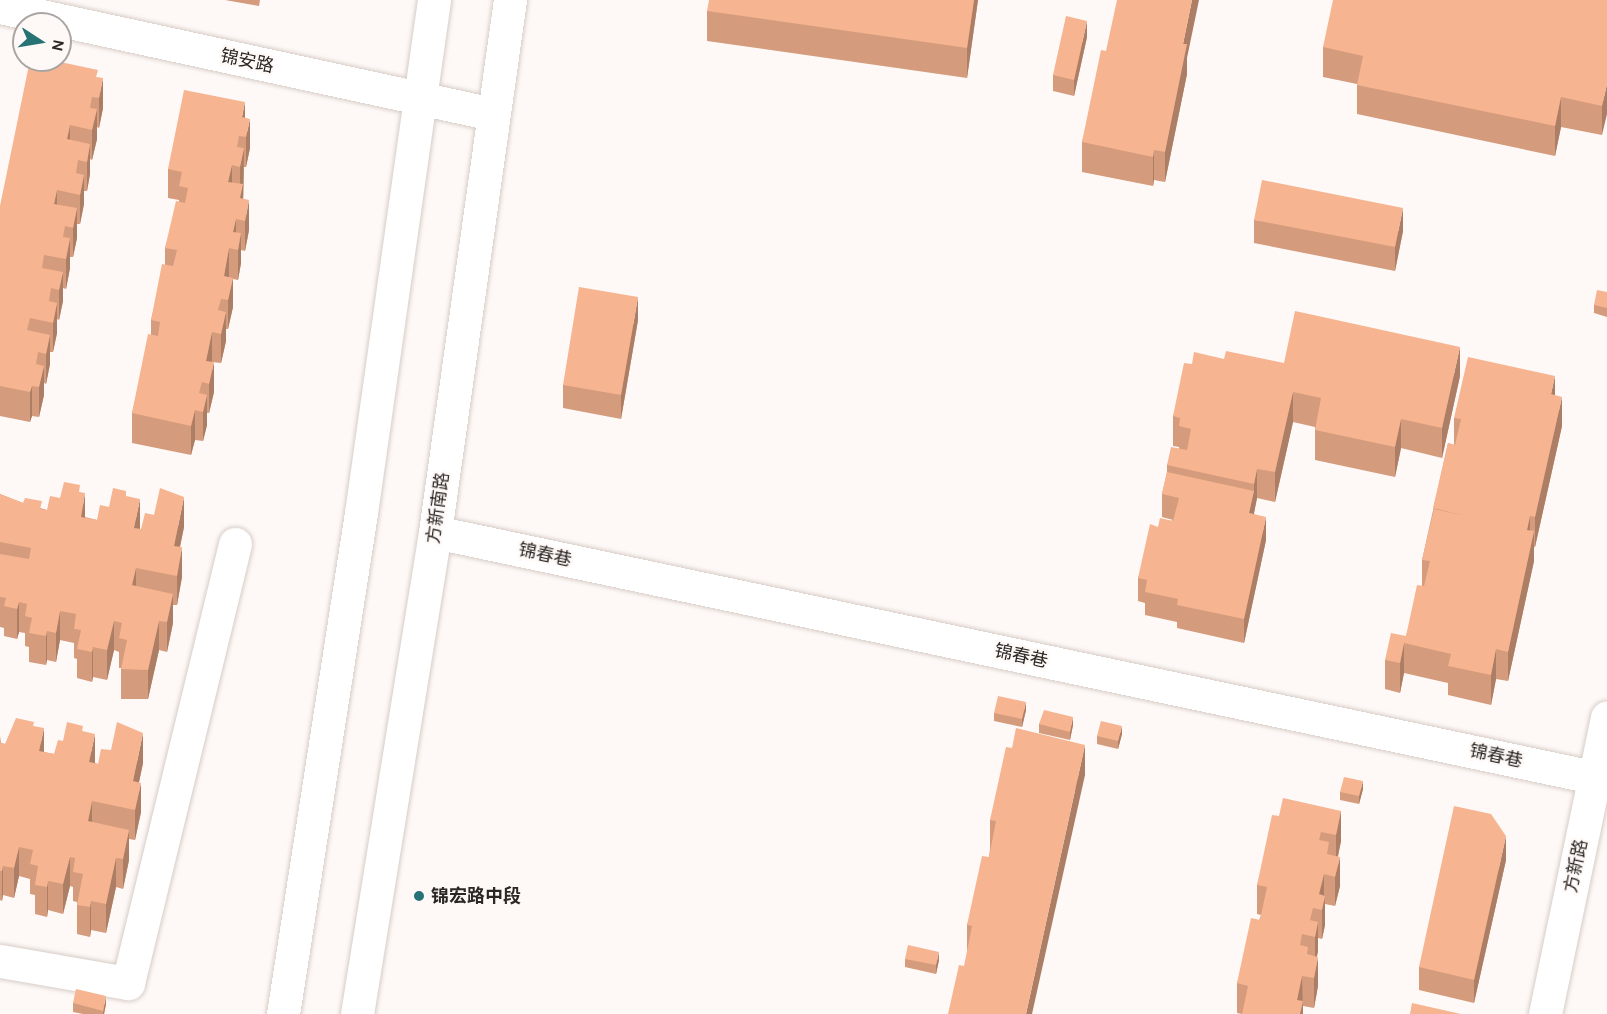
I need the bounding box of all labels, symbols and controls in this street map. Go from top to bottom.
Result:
north arrow [12,12,72,72]
text: N [48,38,69,53]
street label: 锦安路 [218,45,276,77]
street label: 方新南路 [422,471,454,545]
street label: 锦春巷 [516,539,574,571]
street label: 锦春巷 [992,640,1050,672]
street label: 锦春巷 [1467,740,1525,772]
street label: 方新路 [1560,837,1592,895]
place label: 锦宏路中段 [431,885,521,907]
marker: 锦宏路中段 [412,889,426,903]

